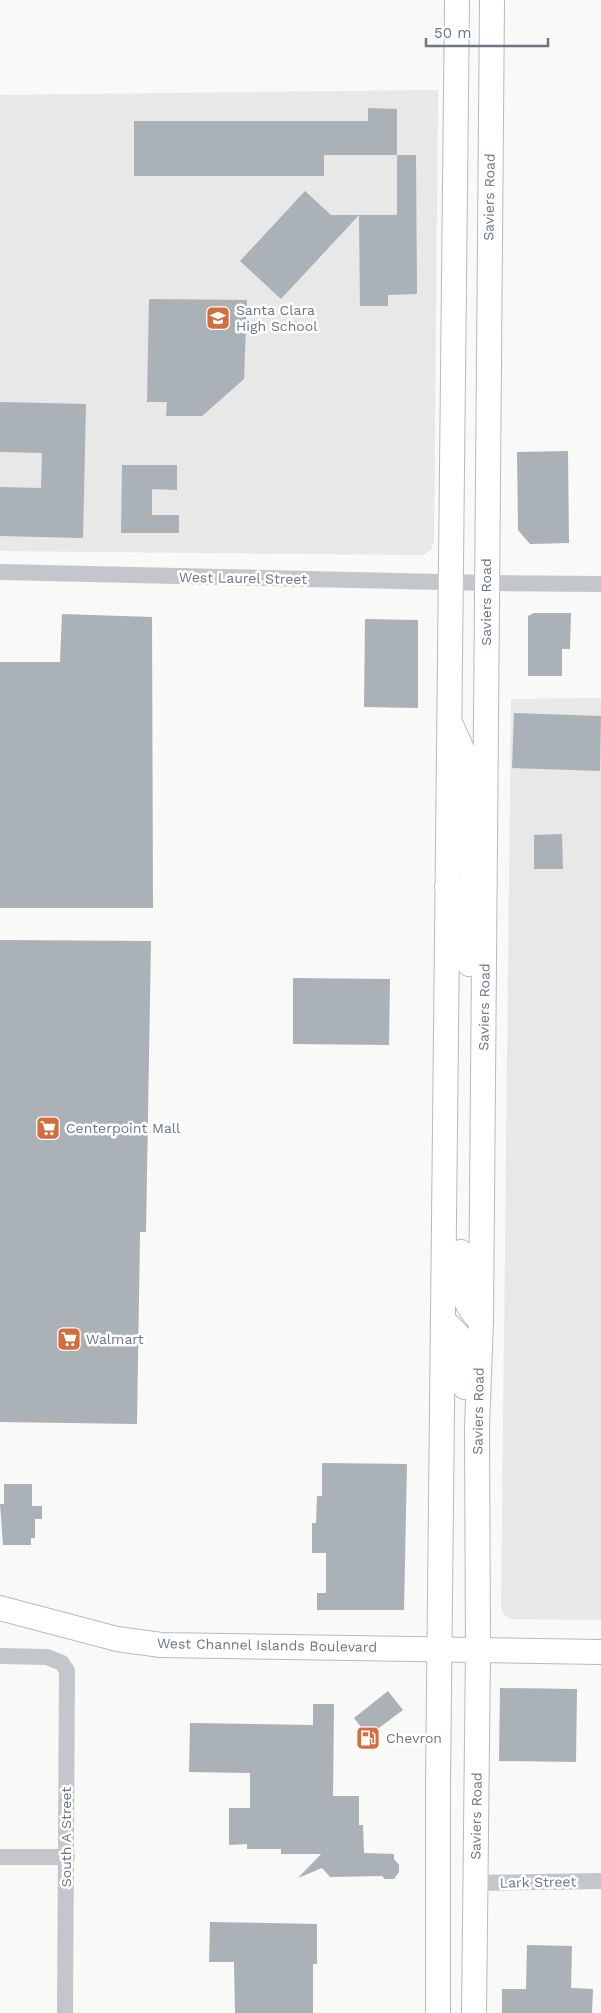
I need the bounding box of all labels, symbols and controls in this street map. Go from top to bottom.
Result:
scale bar [426,15,548,47]
text: 50 m [434,24,471,42]
street label: Saviers Road [480,153,498,241]
place label: Santa Clara High School [236,302,318,334]
school or university icon: Santa Clara High School [205,305,231,331]
street label: Saviers Road [478,558,494,646]
street label: West Laurel Street [179,569,307,587]
street label: Saviers Road [475,963,493,1051]
supermarket icon: Centerpoint Mall [35,1115,61,1141]
place label: Centerpoint Mall [66,1120,181,1136]
supermarket icon: Walmart [56,1326,82,1352]
place label: Walmart [86,1331,144,1347]
street label: Saviers Road [469,1367,487,1455]
street label: West Channel Islands Boulevard [157,1635,377,1655]
fuel station icon: Chevron [355,1725,381,1751]
place label: Chevron [386,1730,442,1746]
street label: Saviers Road [467,1772,485,1860]
street label: South A Street [58,1787,74,1887]
street label: Lark Street [500,1873,577,1891]

